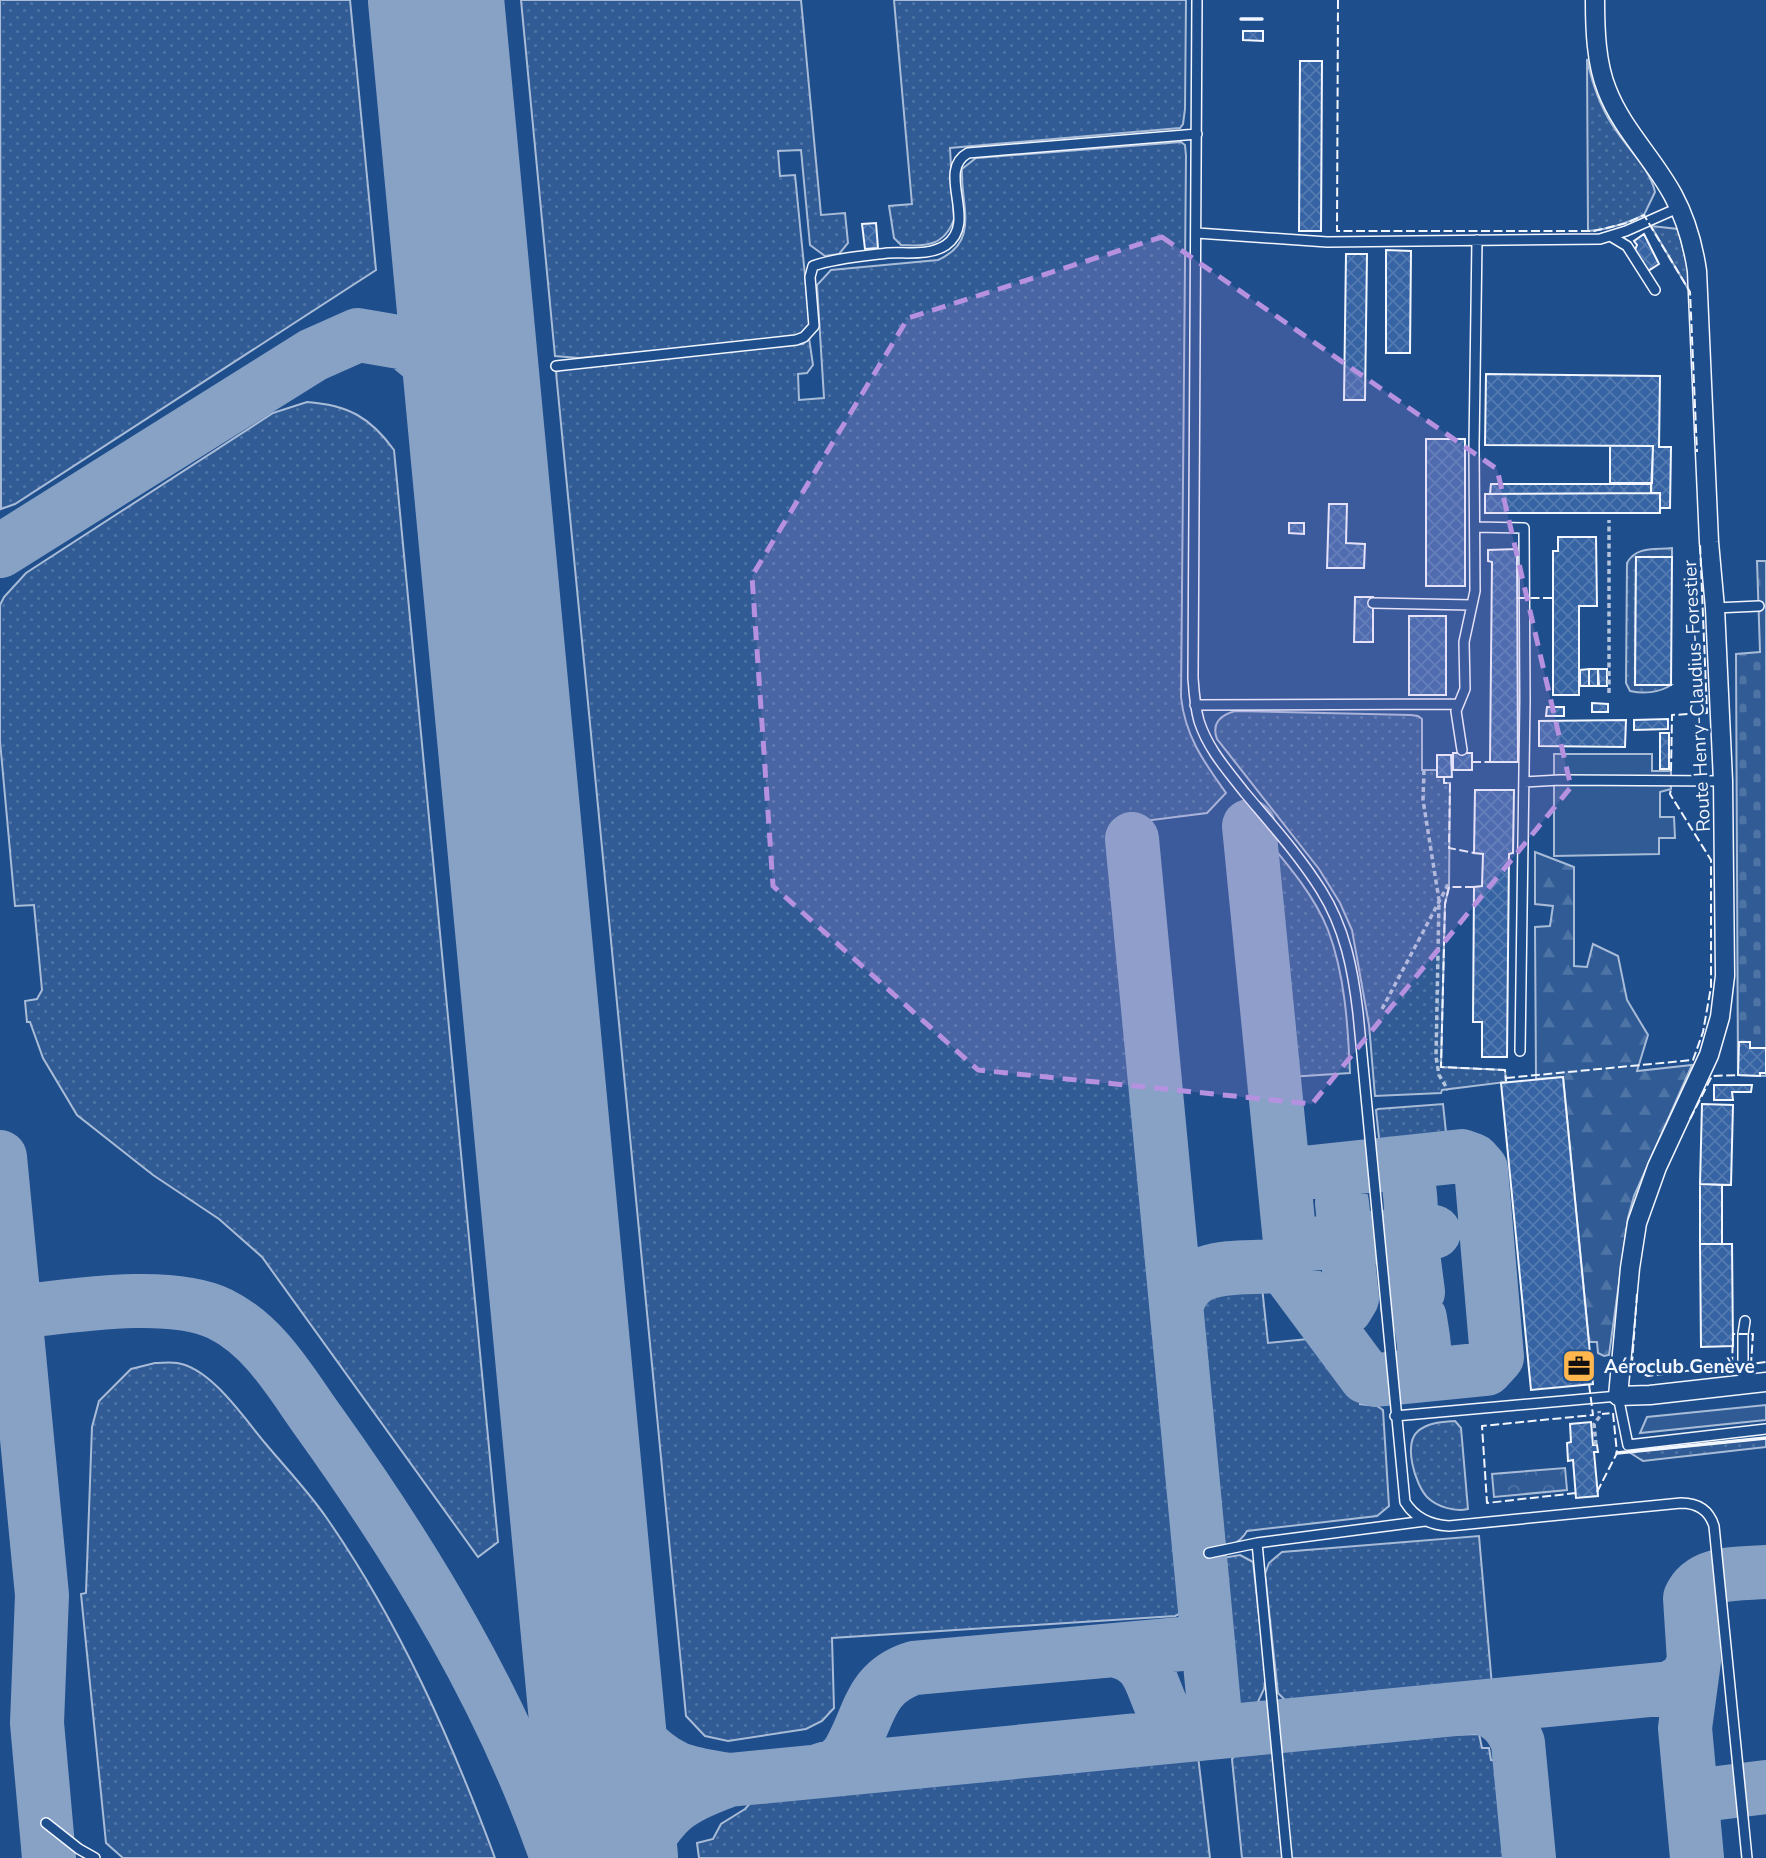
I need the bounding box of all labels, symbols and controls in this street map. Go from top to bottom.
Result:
street label: Route Henry-Claudius-Forestier [1677,559,1717,833]
office icon: Aéroclub Genève [1560,1347,1598,1385]
place label: Aéroclub Genève [1604,1354,1755,1380]

